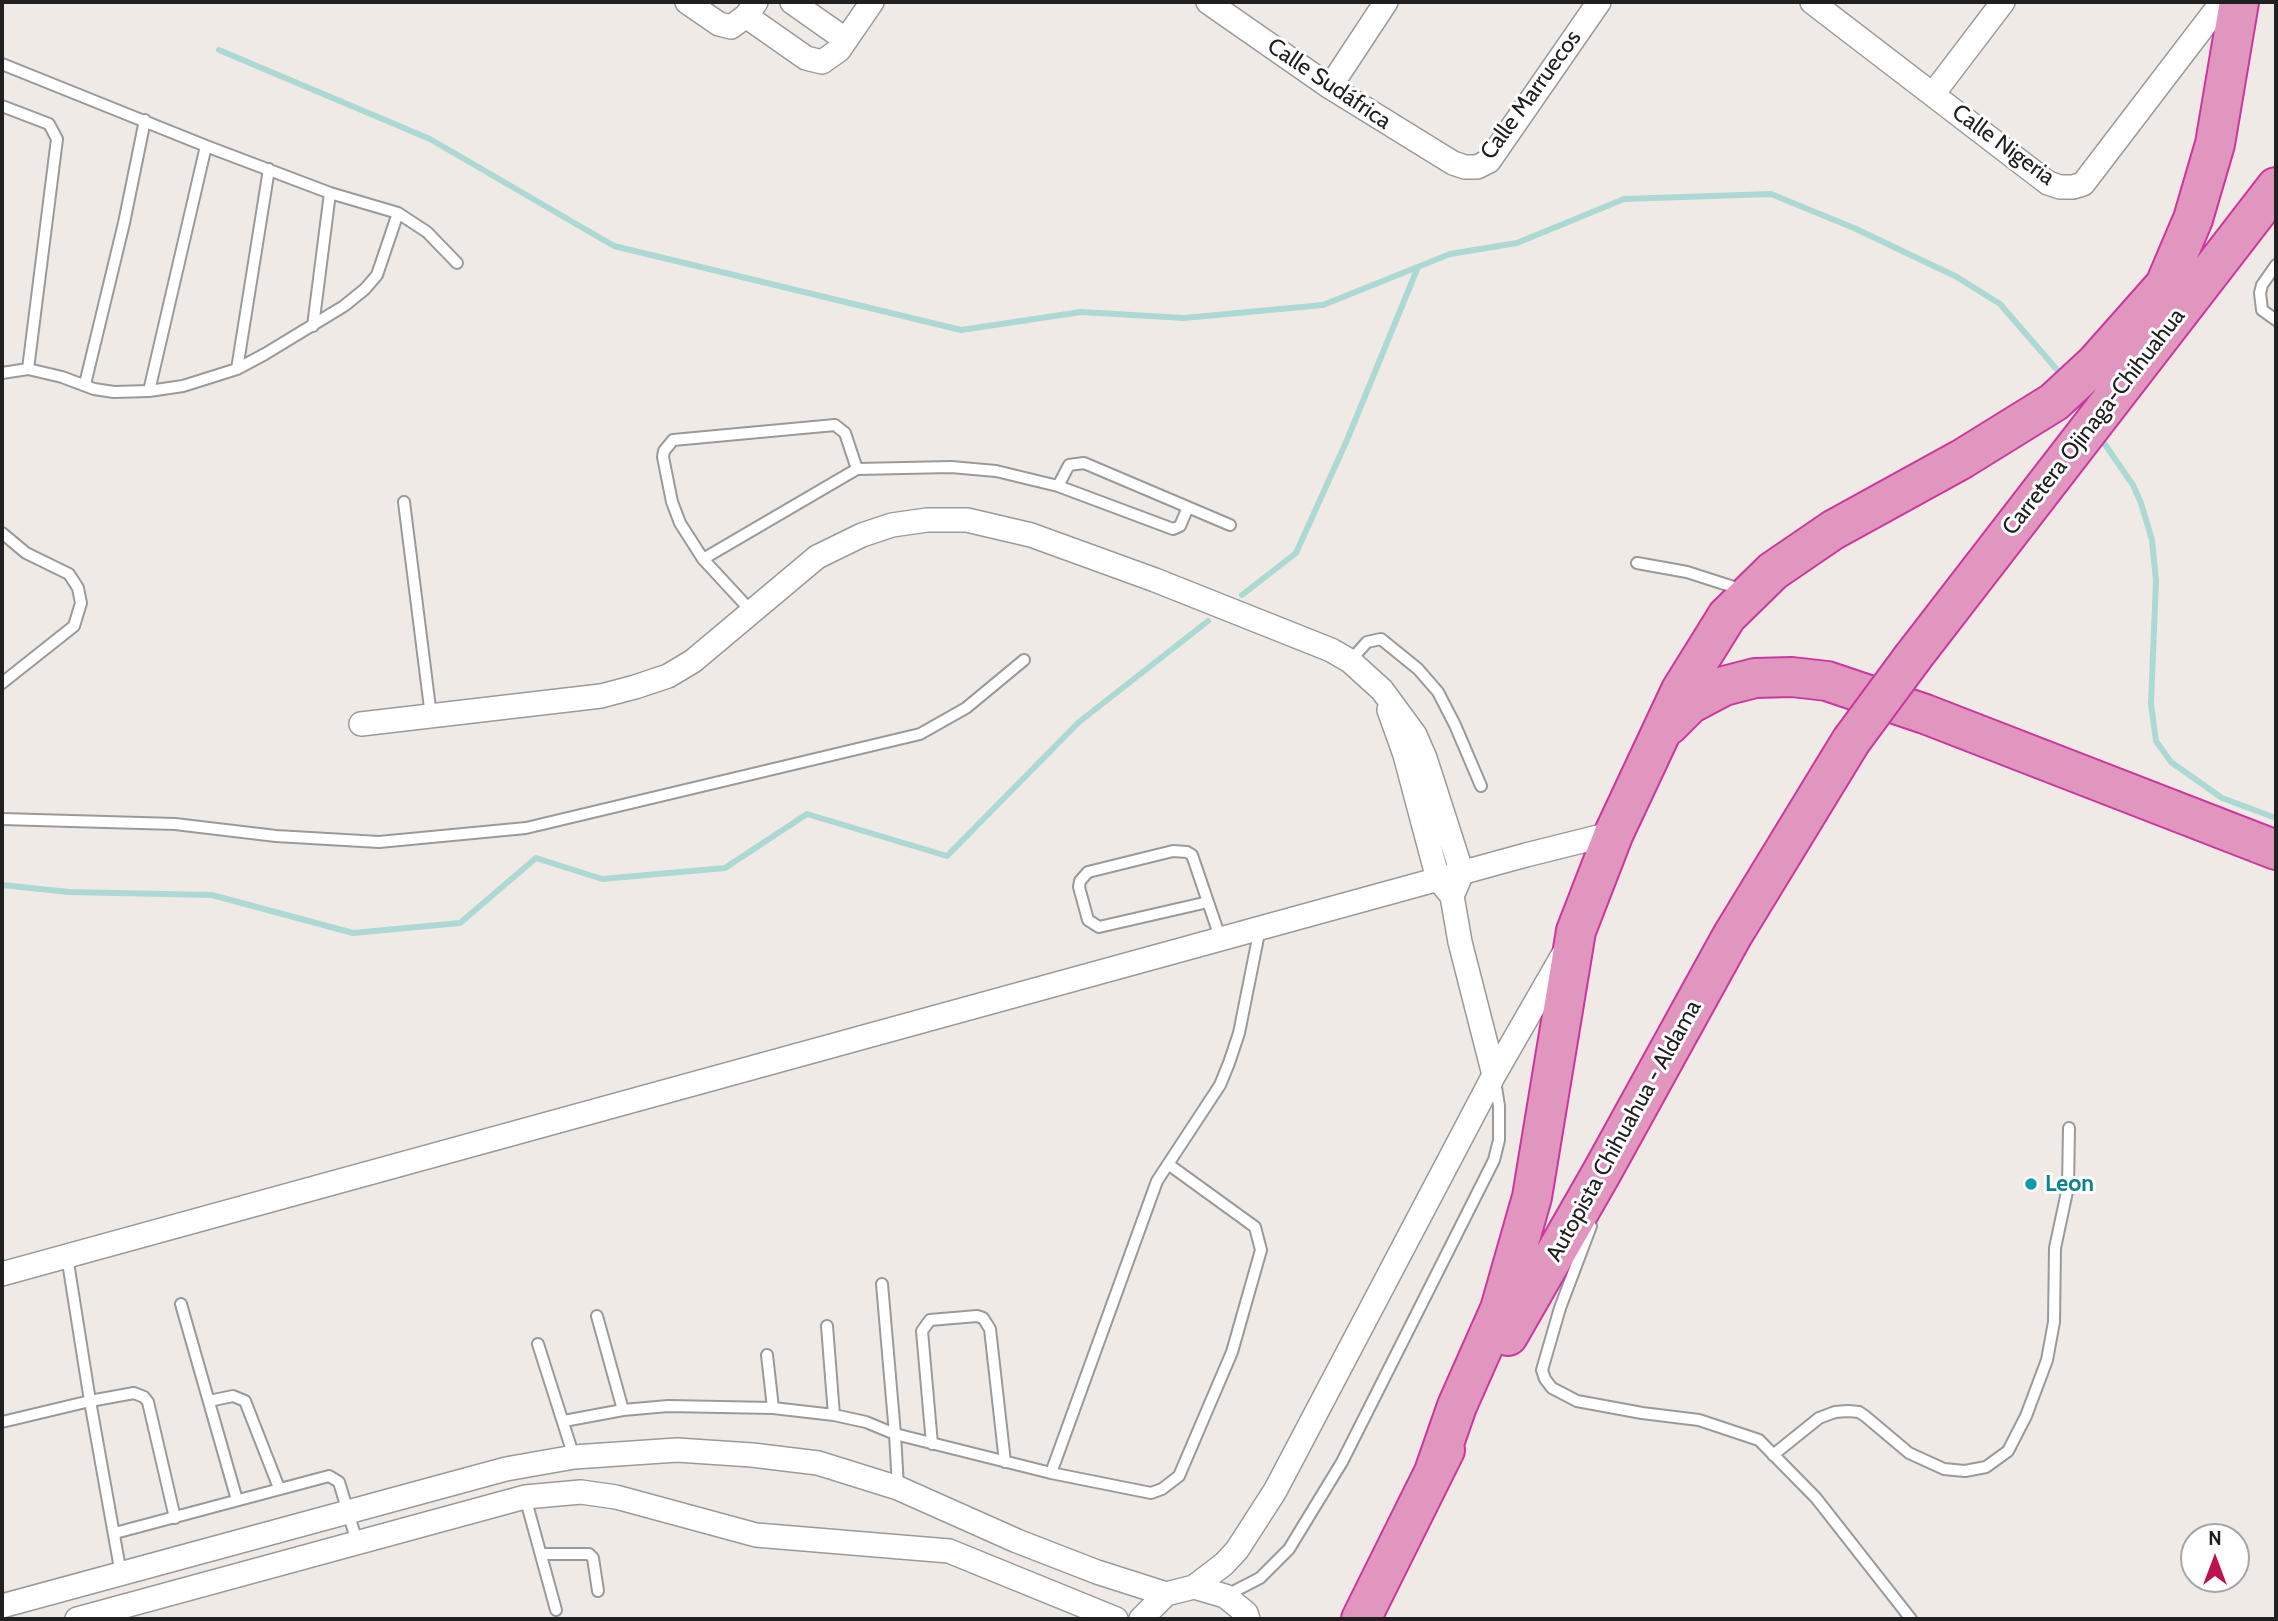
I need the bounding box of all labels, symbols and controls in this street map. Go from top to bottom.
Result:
street label: Calle Marruecos [1475,25,1587,165]
street label: Calle Sudáfrica [1262,33,1396,135]
street label: Calle Nigeria [1946,99,2060,191]
street label: Carretera Ojinaga-Chihuahua [1997,303,2191,541]
street label: Autopista Chihuahua - Aldama [1541,996,1707,1266]
place label: Leon [2045,1170,2094,1198]
marker: Leon [2023,1176,2039,1192]
north arrow [2180,1523,2250,1593]
text: N [2208,1527,2222,1550]

